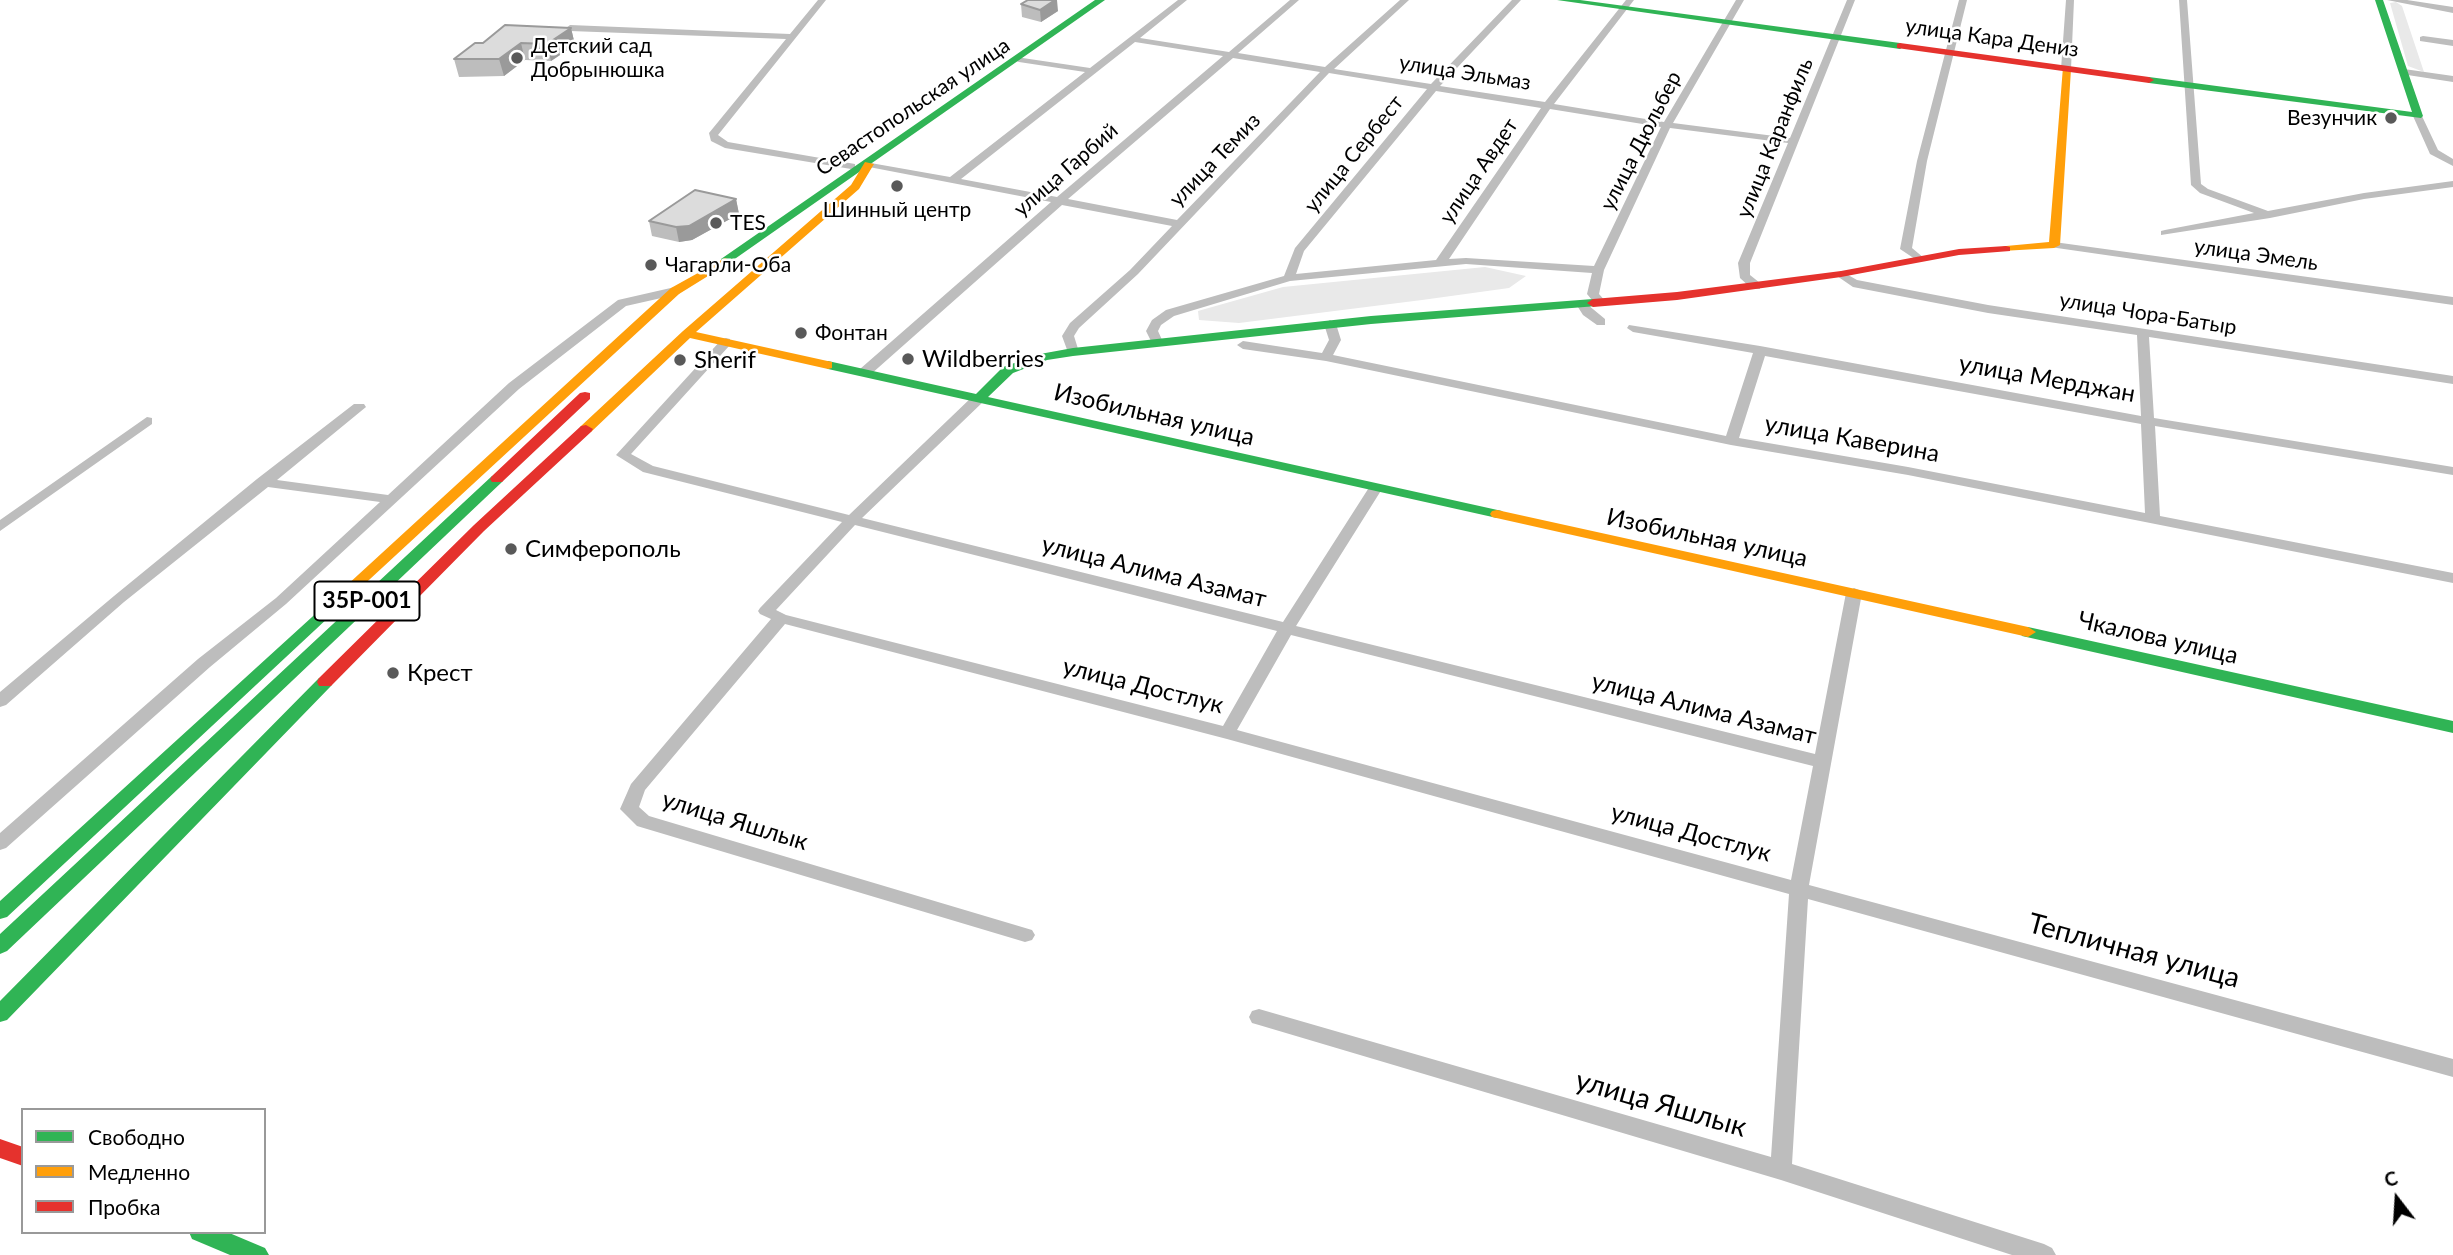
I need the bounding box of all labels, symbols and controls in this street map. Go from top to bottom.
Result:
street label: улица Кара Дениз [1904,13,2080,63]
place label: Детский сад Добрынюшка [531,33,665,83]
street label: Севастопольская улица [811,33,1015,181]
marker: Детский сад Добрынюшка [509,50,525,66]
street label: улица Эльмаз [1397,50,1533,96]
street label: улица Каранфиль [1731,54,1819,222]
street label: улица Дюльбер [1595,67,1687,215]
street label: улица Сербест [1299,90,1409,218]
place label: Везунчик [2287,105,2377,131]
street label: улица Темиз [1164,108,1266,212]
marker: Везунчик [2383,110,2399,126]
street label: улица Авдет [1435,114,1523,228]
street label: улица Гарбий [1009,118,1123,222]
marker: Шинный центр [889,178,905,194]
place label: Шинный центр [823,197,971,223]
place label: TES [730,210,766,236]
marker: TES [708,215,724,231]
street label: улица Эмель [2192,234,2320,276]
place label: Чагарли-Оба [665,252,791,278]
marker: Чагарли-Оба [643,257,659,273]
street label: улица Чора-Батыр [2058,288,2238,340]
place label: Фонтан [815,320,888,346]
marker: Фонтан [793,325,809,341]
place label: Wildberries [922,345,1044,373]
place label: Sherif [694,346,756,374]
street label: улица Мерджан [1957,349,2137,409]
marker: Wildberries [900,351,916,367]
marker: Sherif [672,352,688,368]
street label: Изобильная улица [1051,378,1257,452]
street label: улица Каверина [1762,409,1942,469]
street label: Изобильная улица [1604,503,1810,573]
street label: улица Алима Азамат [1039,530,1269,614]
place label: Симферополь [525,535,681,563]
marker: Симферополь [503,541,519,557]
road number: 35Р-001 [314,582,420,621]
street label: Чкалова улица [2075,606,2241,670]
street label: улица Достлук [1060,652,1226,720]
place label: Крест [407,659,473,687]
marker: Крест [385,665,401,681]
street label: улица Алима Азамат [1589,667,1819,751]
street label: улица Яшлык [659,785,811,857]
street label: улица Достлук [1608,798,1774,868]
street label: Тепличная улица [2025,907,2243,995]
street label: улица Яшлык [1572,1064,1750,1144]
legend [21,1108,266,1234]
text: Свободно [88,1124,185,1149]
text: Медленно [88,1159,190,1184]
north arrow [2362,1164,2432,1234]
text: С [2381,1166,2400,1191]
text: Пробка [88,1194,161,1219]

